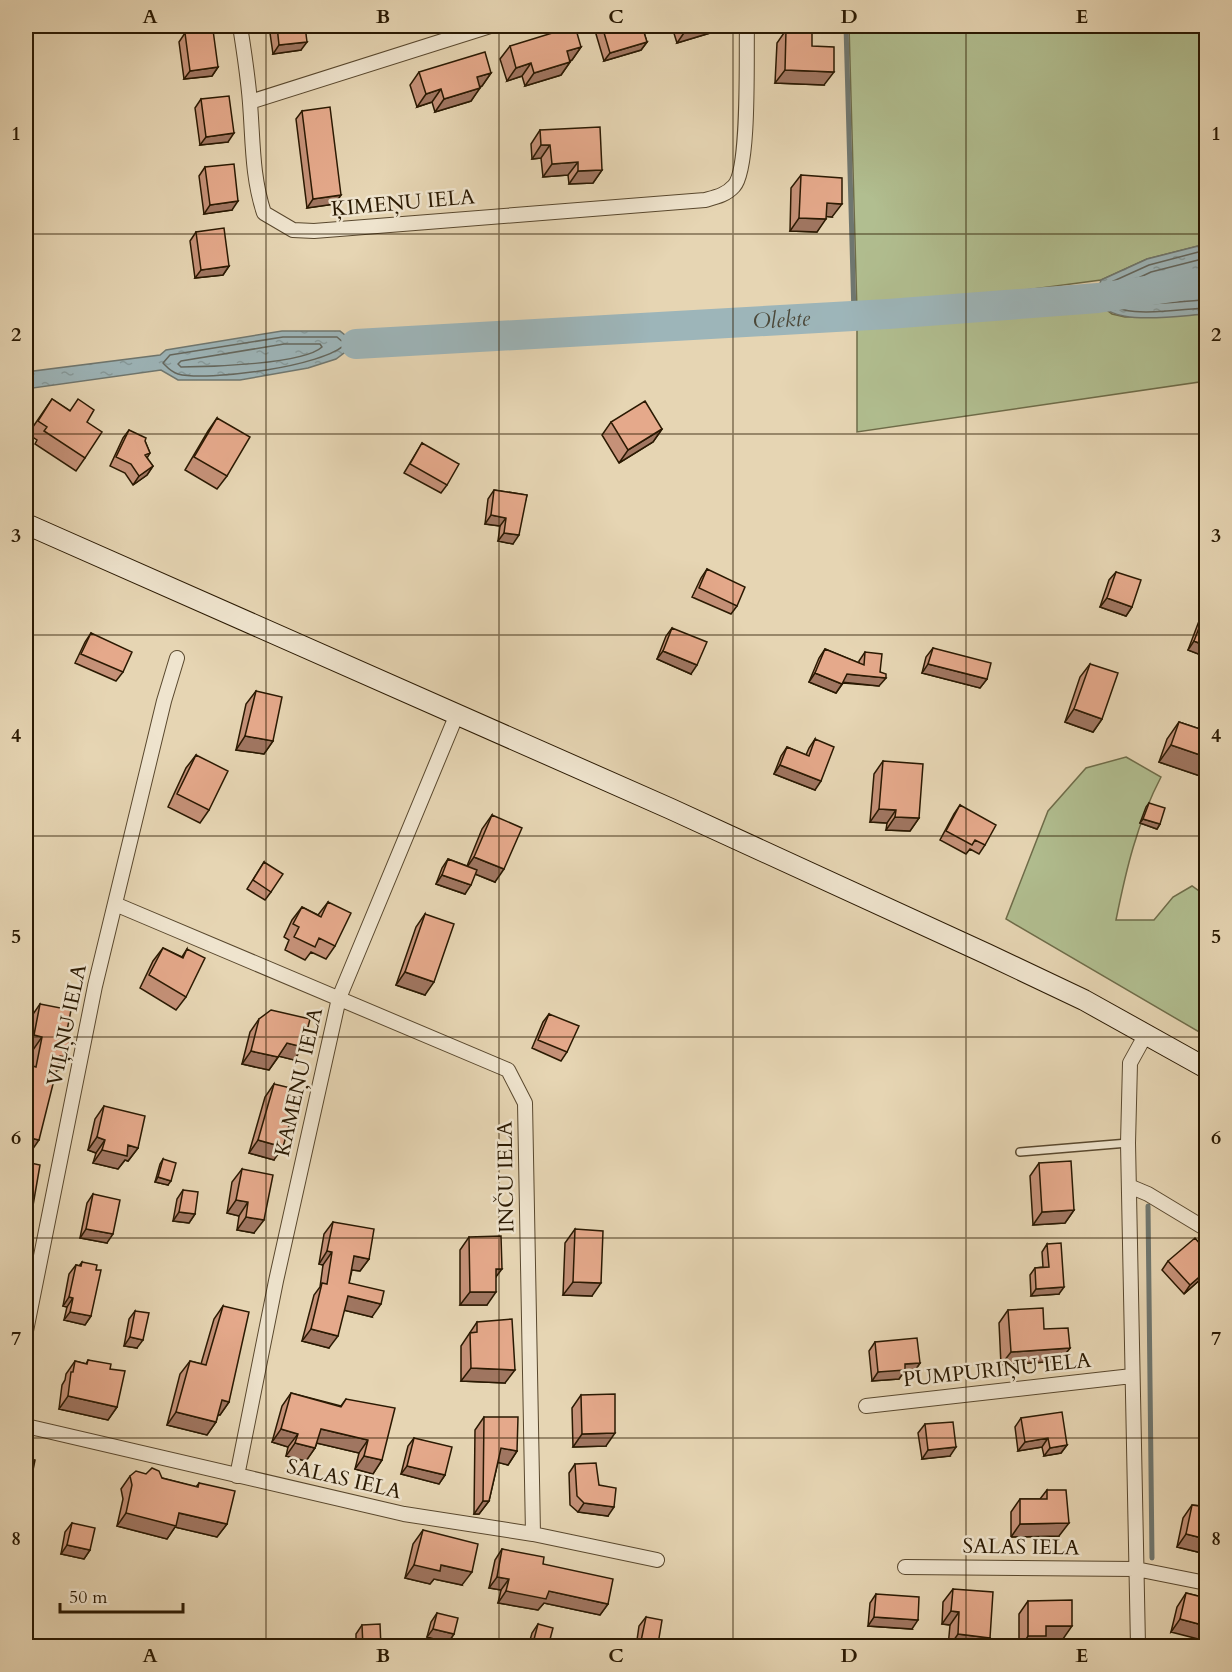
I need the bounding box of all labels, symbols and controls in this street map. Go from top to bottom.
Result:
text: A [142,3,158,30]
text: B [376,3,390,30]
text: C [608,3,624,30]
text: D [840,3,858,30]
text: E [1076,3,1088,30]
text: 1 [11,120,21,147]
text: 1 [1211,120,1221,147]
street label: ĶIMEŅU IELA [330,182,476,224]
water label: Olekte [752,303,811,337]
text: 2 [11,321,21,348]
text: 2 [1211,321,1221,348]
text: 3 [11,522,21,549]
text: 3 [1211,522,1221,549]
text: 4 [11,722,21,749]
text: 4 [1211,722,1221,749]
text: 5 [11,923,21,950]
text: 5 [1211,923,1221,950]
street label: VIĻŅU IELA [40,961,94,1089]
street label: KAMEŅU IELA [268,1005,330,1159]
street label: INČU IELA [490,1121,521,1233]
text: 6 [11,1124,21,1151]
text: 6 [1211,1124,1221,1151]
text: 7 [11,1325,21,1352]
text: 7 [1211,1325,1221,1352]
street label: PUMPURIŅU IELA [901,1346,1093,1394]
street label: SALAS IELA [284,1452,404,1506]
text: 8 [11,1525,21,1552]
text: 8 [1211,1525,1221,1552]
street label: SALAS IELA [962,1531,1080,1563]
scale bar [60,1576,183,1614]
text: 50 m [69,1585,108,1610]
text: A [142,1642,158,1669]
text: B [376,1642,390,1669]
text: C [608,1642,624,1669]
text: D [840,1642,858,1669]
text: E [1076,1642,1088,1669]

